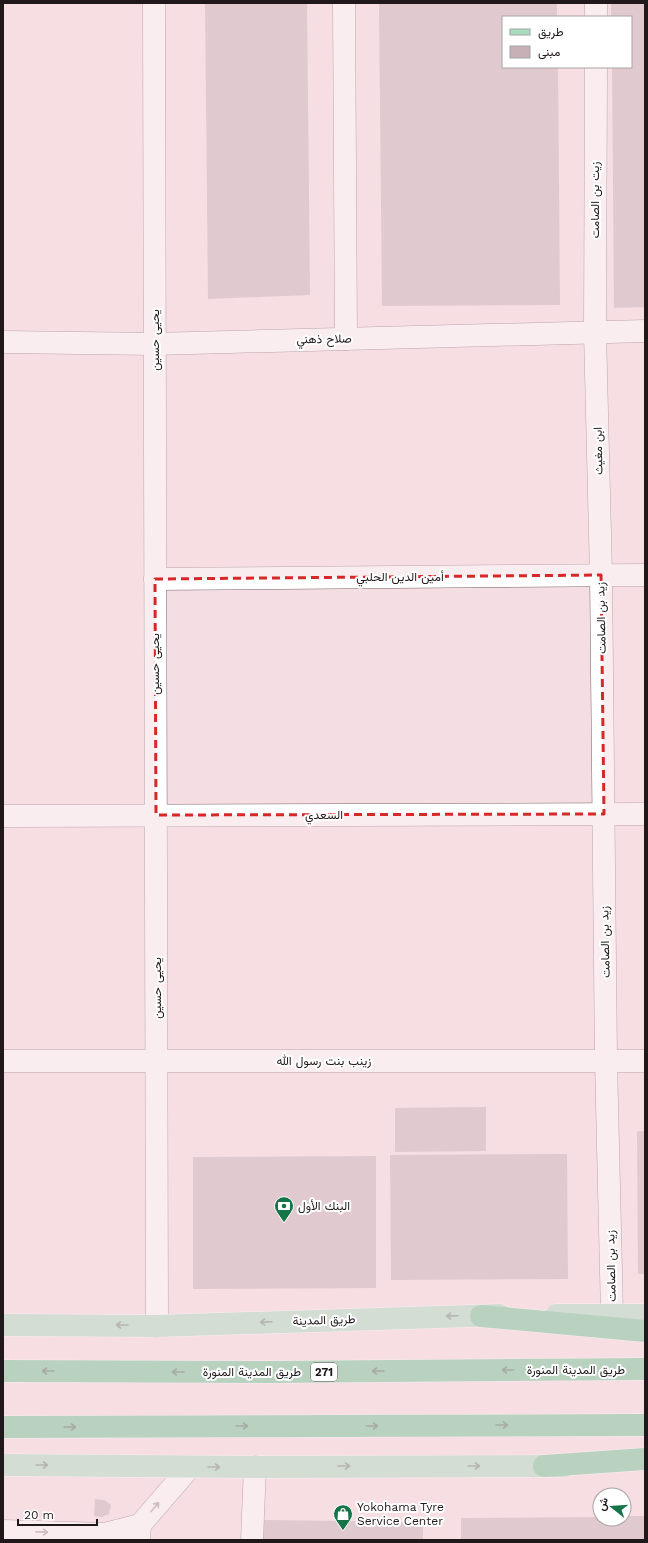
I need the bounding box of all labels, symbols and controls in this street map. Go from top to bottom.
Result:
legend [502,16,632,68]
text: طريق [538,25,564,40]
text: مبنى [538,45,560,60]
street label: زيت بن الصامت [588,162,603,238]
street label: يحيى حسين [148,309,163,371]
street label: صلاح ذهني [296,332,352,349]
street label: ابن مغيث [591,427,606,475]
street label: أمين الدين الحلبي [356,570,444,587]
street label: زيد بن الصامت [593,582,610,654]
street label: يحيى حسين [148,633,163,695]
street label: السعدي [305,808,343,825]
street label: زيد بن الصامت [597,906,614,978]
street label: يحيى حسين [150,957,165,1019]
street label: زينب بنت رسول الله [277,1054,371,1069]
bank icon: البنك الأول [273,1195,295,1223]
place label: البنك الأول [298,1199,350,1214]
street label: زيد بن الصامت [603,1230,620,1302]
street label: طريق المدينة [292,1312,356,1329]
one-way arrow [446,1313,459,1320]
one-way arrow [260,1318,273,1326]
one-way arrow [116,1321,129,1329]
road number: 271 [311,1363,337,1381]
street label: طريق المدينة المنورة [527,1363,625,1378]
street label: طريق المدينة المنورة [203,1365,301,1380]
one-way arrow [502,1366,515,1374]
one-way arrow [42,1367,55,1375]
one-way arrow [372,1367,385,1375]
one-way arrow [172,1368,185,1376]
one-way arrow [495,1421,508,1429]
one-way arrow [235,1422,248,1430]
one-way arrow [365,1422,378,1430]
one-way arrow [63,1423,76,1431]
one-way arrow [35,1461,48,1469]
one-way arrow [337,1462,350,1470]
one-way arrow [467,1462,480,1470]
one-way arrow [207,1463,220,1471]
north arrow [592,1487,632,1527]
text: ش [595,1496,611,1512]
place label: Yokohama Tyre Service Center [357,1500,444,1528]
scale bar [18,1501,97,1527]
one-way arrow [151,1502,160,1512]
shop icon: Yokohama Tyre Service Center [332,1503,354,1531]
text: 20 m [24,1508,54,1522]
one-way arrow [35,1528,48,1536]

